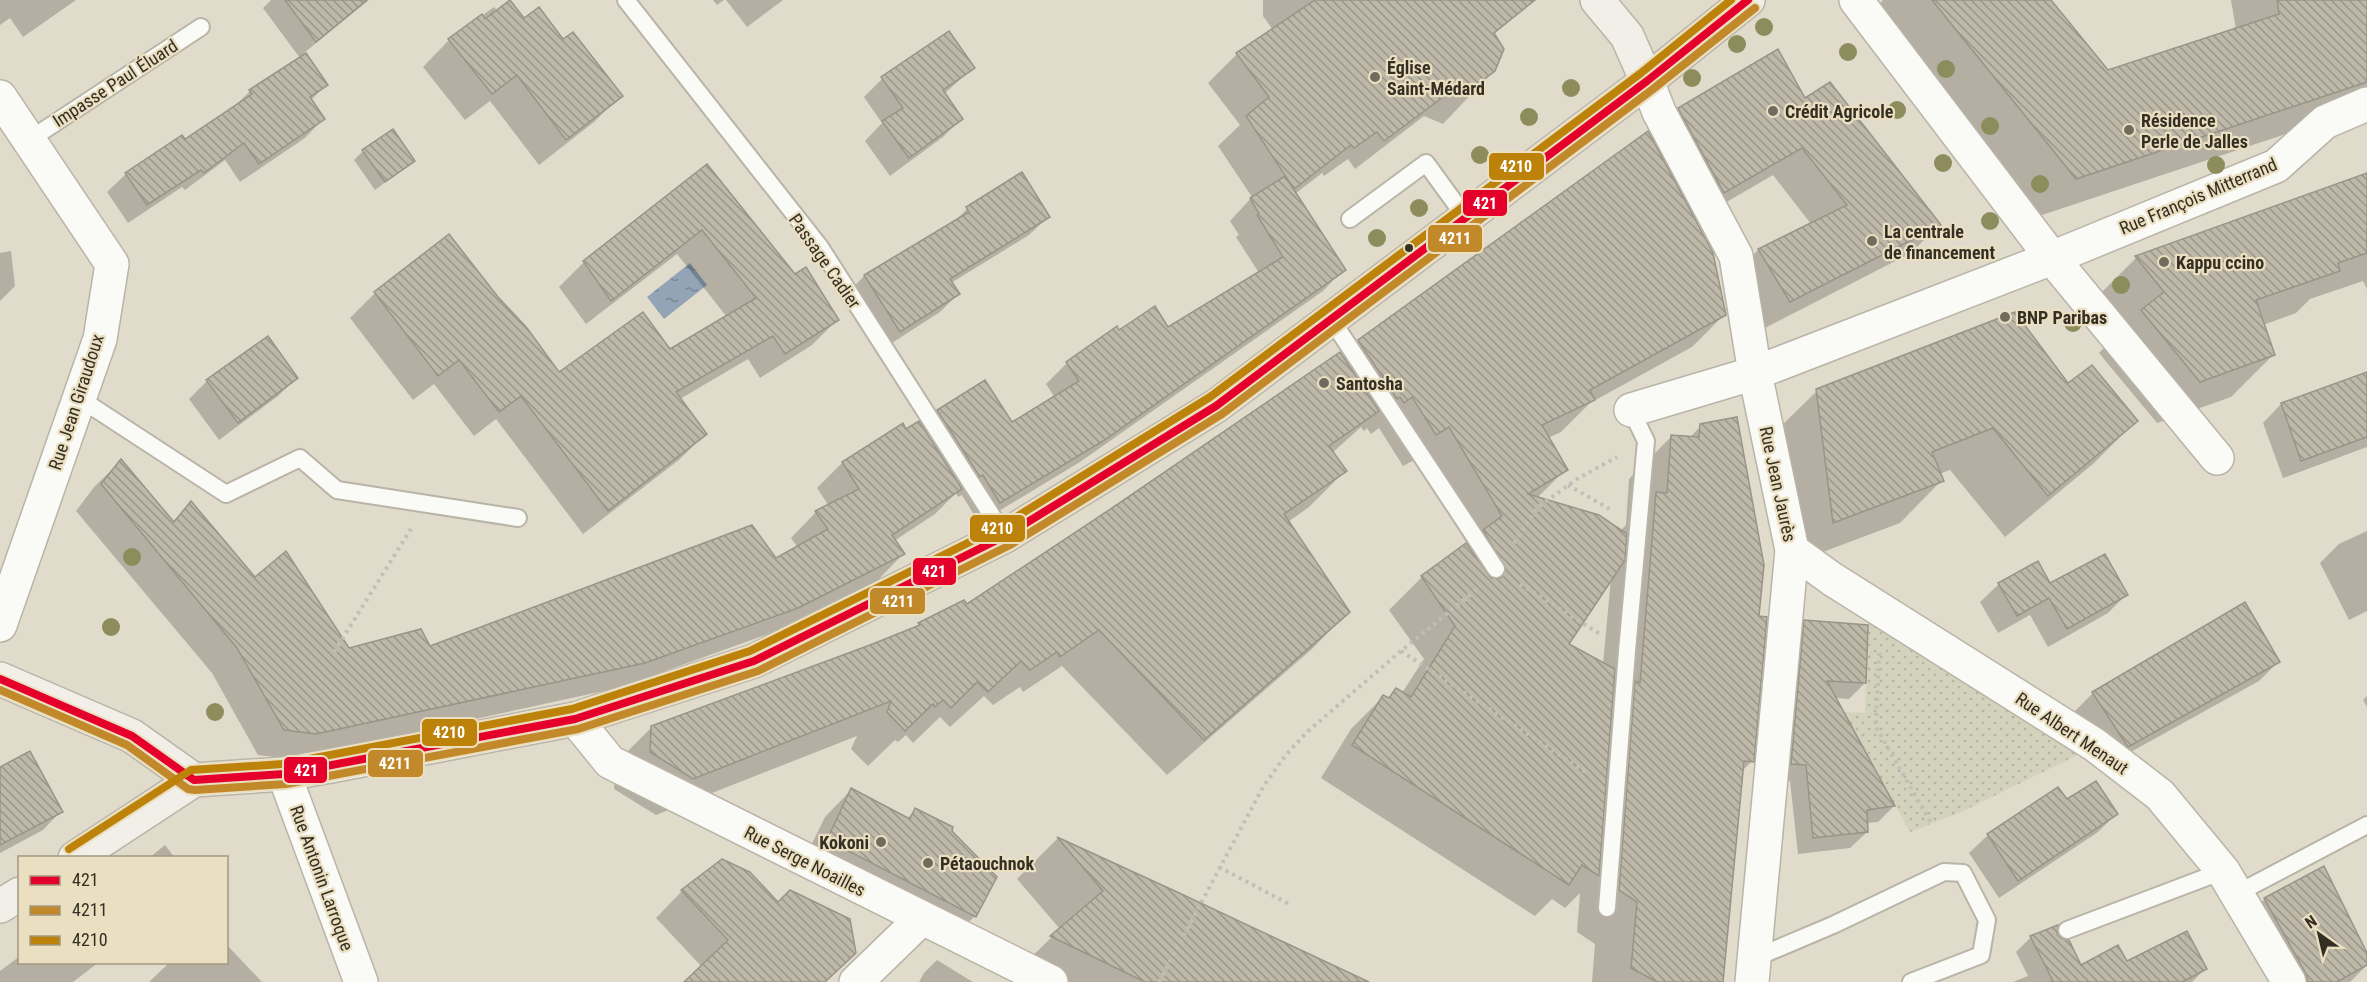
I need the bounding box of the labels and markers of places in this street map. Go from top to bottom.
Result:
place label: Église Saint-Médard [1387,57,1485,99]
marker: Église Saint-Médard [1368,70,1382,84]
place label: Crédit Agricole [1785,101,1894,122]
marker: Crédit Agricole [1766,104,1780,118]
place label: Résidence Perle de Jalles [2141,110,2248,152]
marker: Résidence Perle de Jalles [2122,123,2136,137]
place label: La centrale de financement [1884,221,1995,263]
marker: La centrale de financement [1865,234,1879,248]
unlabelled marker [1403,242,1415,254]
place label: Kappu ccino [2176,252,2264,273]
marker: Kappu ccino [2157,255,2171,269]
place label: BNP Paribas [2017,307,2107,328]
marker: BNP Paribas [1998,310,2012,324]
place label: Santosha [1336,373,1403,394]
marker: Santosha [1317,376,1331,390]
place label: Kokoni [819,832,869,853]
marker: Kokoni [874,835,888,849]
place label: Pétaouchnok [940,853,1034,874]
marker: Pétaouchnok [921,856,935,870]

